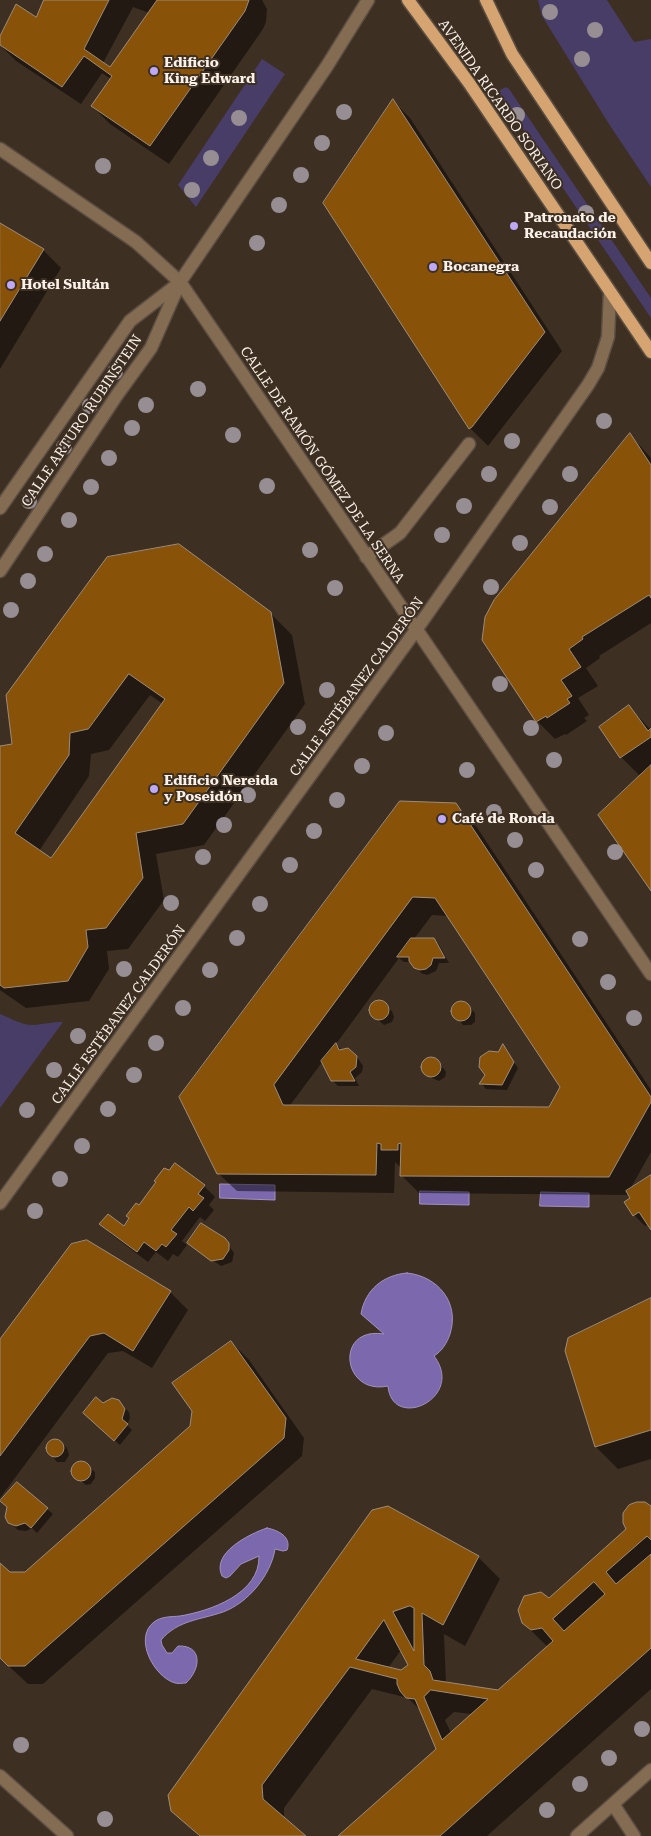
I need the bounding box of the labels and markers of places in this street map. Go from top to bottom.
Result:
place label: Edificio King Edward [164,55,255,88]
marker: Edificio King Edward [148,65,160,77]
place label: Patronato de Recaudación [524,210,617,242]
marker: Patronato de Recaudación [508,220,520,232]
place label: Bocanegra [443,259,519,275]
marker: Bocanegra [427,261,439,273]
place label: Hotel Sultán [21,277,109,293]
marker: Hotel Sultán [5,279,17,291]
place label: Edificio Nereida y Poseidón [164,773,278,806]
marker: Edificio Nereida y Poseidón [148,783,160,795]
place label: Café de Ronda [452,811,555,827]
marker: Café de Ronda [436,813,448,825]

